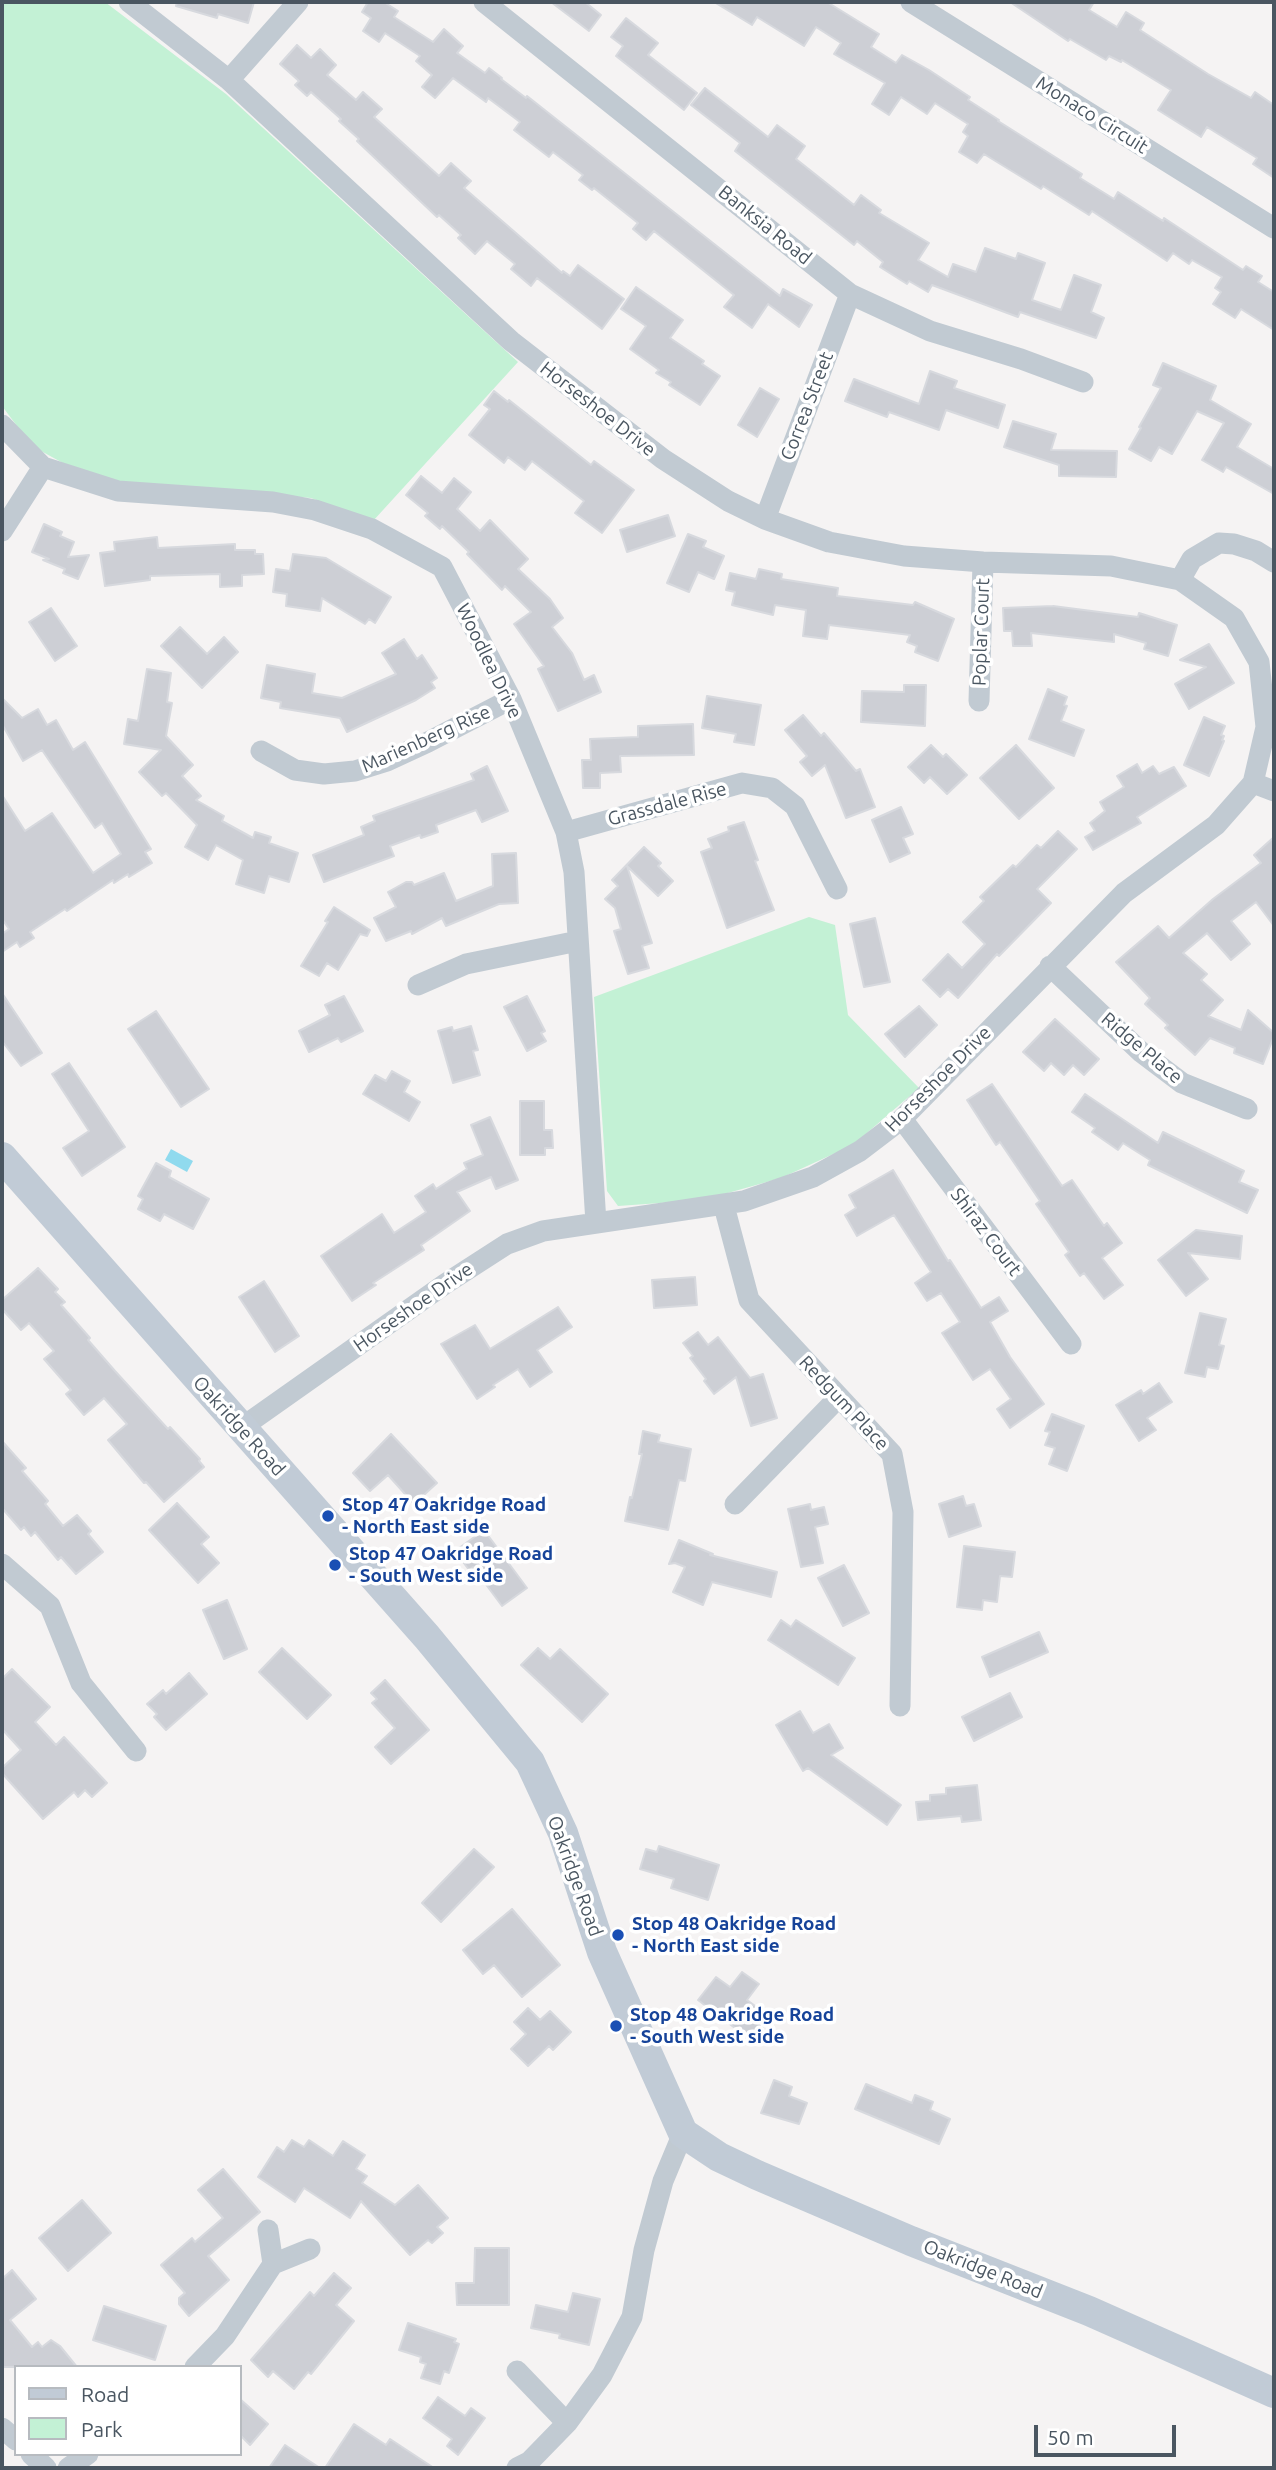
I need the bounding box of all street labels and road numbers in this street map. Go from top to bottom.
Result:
street label: Monaco Circuit [1032,71,1152,159]
street label: Banksia Road [714,181,816,269]
street label: Correa Street [776,348,838,464]
street label: Horseshoe Drive [536,357,660,461]
street label: Poplar Court [968,578,994,686]
street label: Woodlea Drive [451,600,527,722]
street label: Marienberg Rise [358,700,494,778]
street label: Grassdale Rise [605,777,729,831]
street label: Ridge Place [1097,1008,1187,1088]
street label: Horseshoe Drive [880,1021,996,1137]
street label: Shiraz Court [946,1184,1026,1280]
street label: Horseshoe Drive [349,1257,477,1357]
street label: Redgum Place [794,1351,894,1455]
street label: Oakridge Road [188,1371,290,1481]
street label: Oakridge Road [543,1813,607,1939]
street label: Oakridge Road [920,2235,1046,2303]

